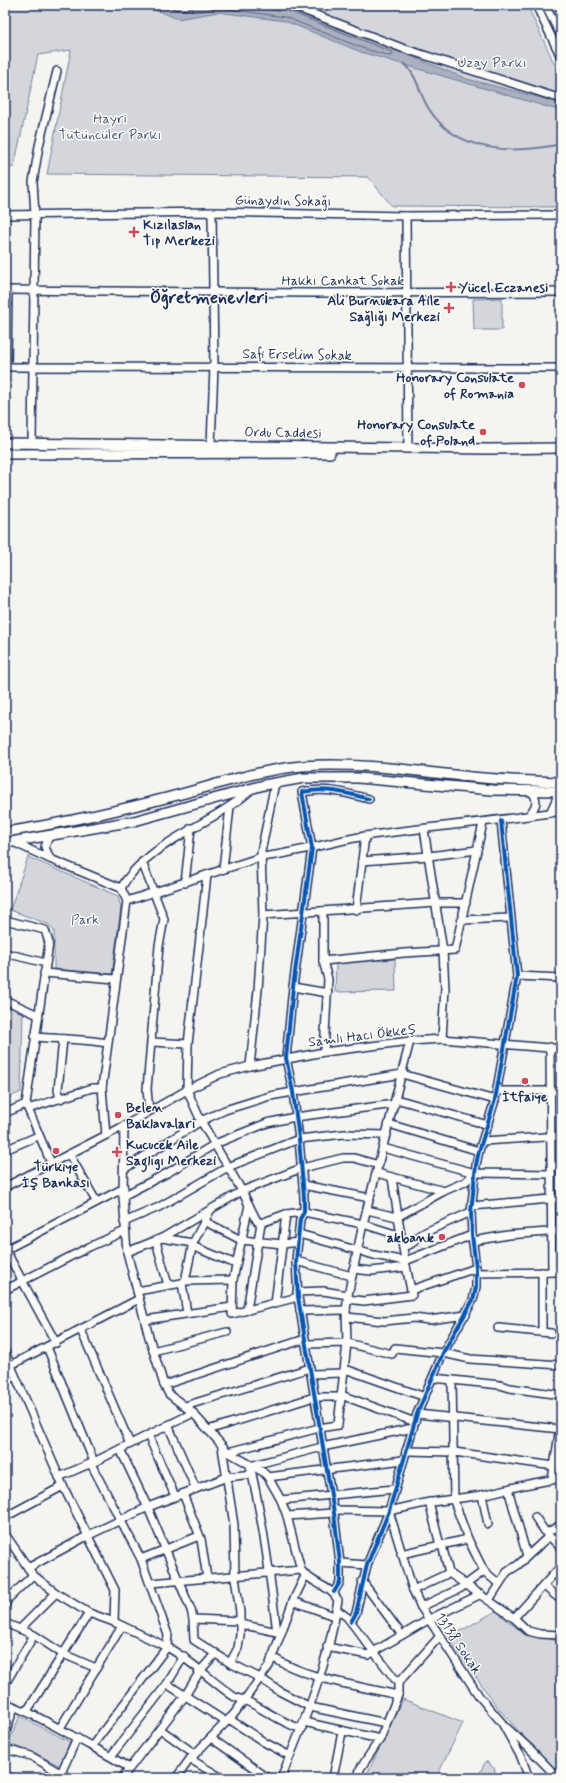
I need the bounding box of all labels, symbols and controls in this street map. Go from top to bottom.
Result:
park label: Uzay Parkı [458,54,527,72]
park label: Hayri Tütüncüler Parkı [59,110,161,144]
street label: Günaydın Sokağı [235,191,331,211]
place label: Kızılaslan Tıp Merkezi [143,216,215,250]
marker: Kızılaslan Tıp Merkezi [128,226,140,238]
street label: Hakkı Cankat Sokak [282,272,404,290]
place label: Yücel Eczanesi [459,279,548,297]
marker: Yücel Eczanesi [446,282,456,292]
district label: Öğretmenevleri [150,286,268,310]
place label: Ali Burnukara Aile Sağlığı Merkezi [327,292,440,327]
marker: Ali Burnukara Aile Sağlığı Merkezi [443,302,455,314]
street label: Safi Erselim Sokak [242,345,352,365]
place label: Honorary Consulate of Romania [396,369,514,403]
marker: Honorary Consulate of Romania [517,380,527,390]
place label: Honorary Consulate of Poland [357,416,475,450]
street label: Ordu Caddesi [244,423,322,443]
marker: Honorary Consulate of Poland [478,427,488,437]
park label: Park [71,911,99,929]
street label: Samlı Hacı Ökkeş [307,1020,417,1052]
marker: İtfaiye [520,1076,530,1086]
place label: İtfaiye [502,1088,548,1106]
place label: Belen Baklavaları [126,1099,195,1133]
marker: Belen Baklavaları [113,1110,123,1120]
place label: Kucucek Aile Saglıgı Merkezi [126,1136,216,1173]
marker: Türkiye İş Bankası [51,1146,61,1156]
marker: Kucucek Aile Saglıgı Merkezi [111,1146,123,1158]
place label: Türkiye İş Bankası [22,1158,90,1192]
place label: akbank [387,1229,434,1247]
marker: akbank [437,1232,447,1242]
street label: 13138 Sokak [431,1609,485,1678]

